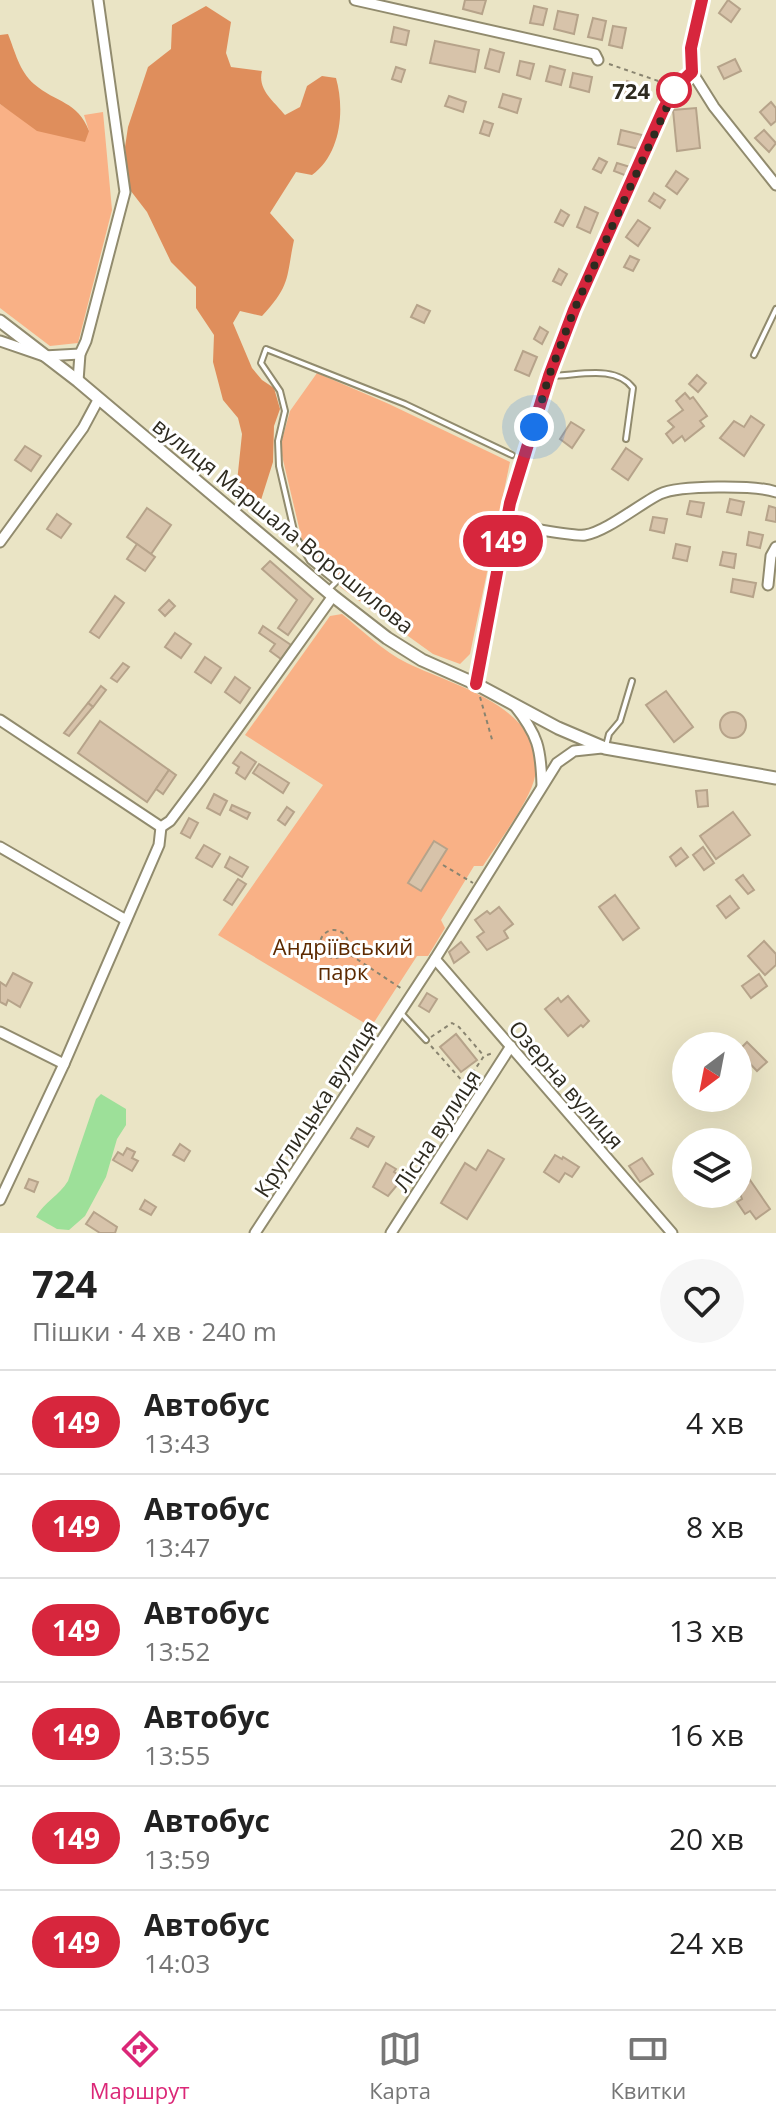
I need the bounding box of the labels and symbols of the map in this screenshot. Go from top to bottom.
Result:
marker: 724 [657,73,691,107]
place label: 724 [612,75,650,105]
your location [514,407,554,447]
street label: вулиця Маршала Ворошилова [147,410,421,640]
line badge: 149 [457,515,549,567]
park label: Андріївський парк [273,931,413,986]
street label: Круглицька вулиця [246,1013,384,1203]
street label: Озерна вулиця [503,1013,631,1155]
north arrow [672,1032,752,1112]
street label: Лісна вулиця [385,1063,487,1197]

